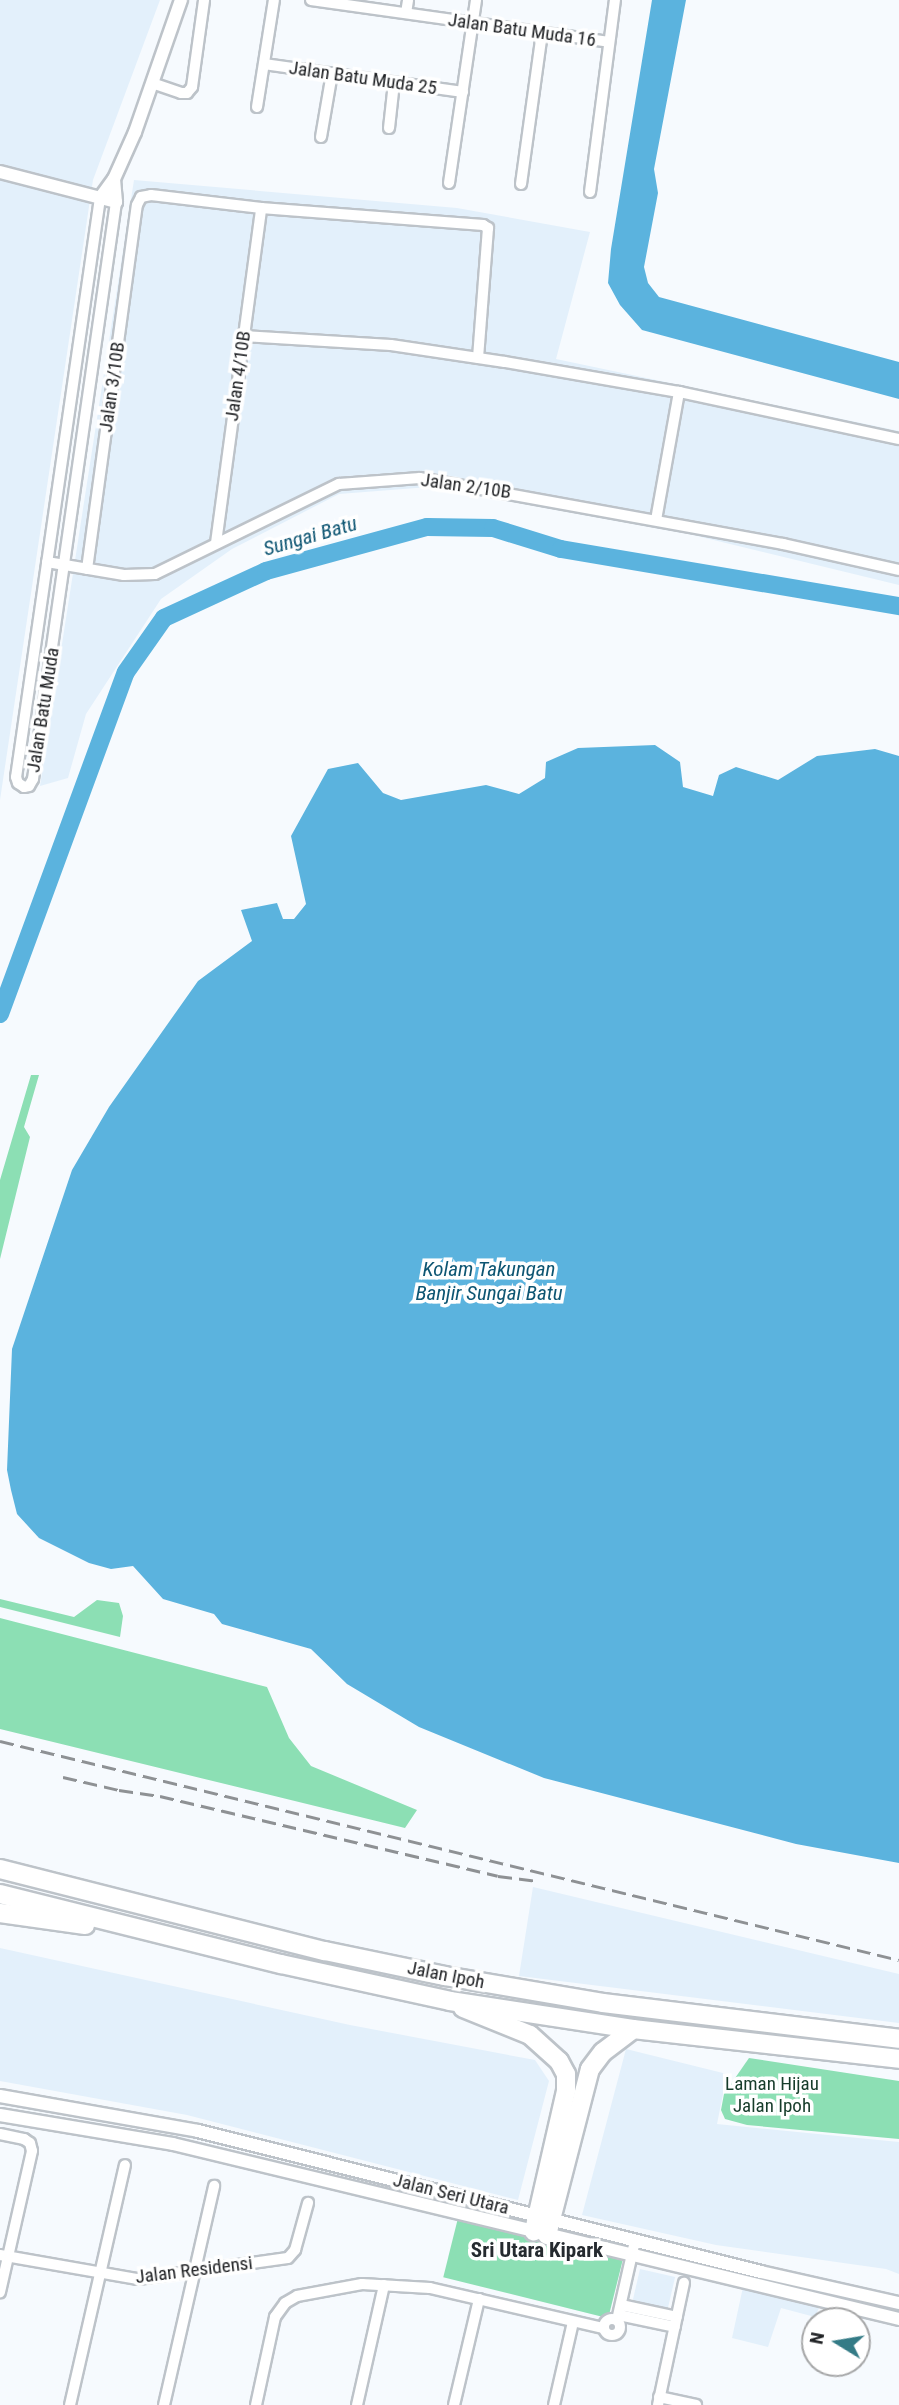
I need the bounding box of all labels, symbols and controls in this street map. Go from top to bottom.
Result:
street label: Jalan Batu Muda 16 [447,8,597,52]
street label: Jalan Batu Muda 25 [288,56,438,100]
street label: Jalan 4/10B [220,329,256,423]
street label: Jalan 3/10B [94,340,130,434]
street label: Jalan 2/10B [419,468,513,504]
water label: Sungai Batu [260,511,360,561]
street label: Jalan Batu Muda [22,646,64,774]
water label: Kolam Takungan Banjir Sungai Batu [415,1256,563,1306]
street label: Jalan Ipoh [405,1956,487,1994]
park label: Laman Hijau Jalan Ipoh [725,2073,819,2117]
street label: Jalan Seri Utara [391,2169,511,2219]
district label: Sri Utara Kipark [471,2237,603,2263]
street label: Jalan Residensi [134,2252,254,2288]
north arrow [801,2307,871,2377]
text: N [804,2330,829,2346]

